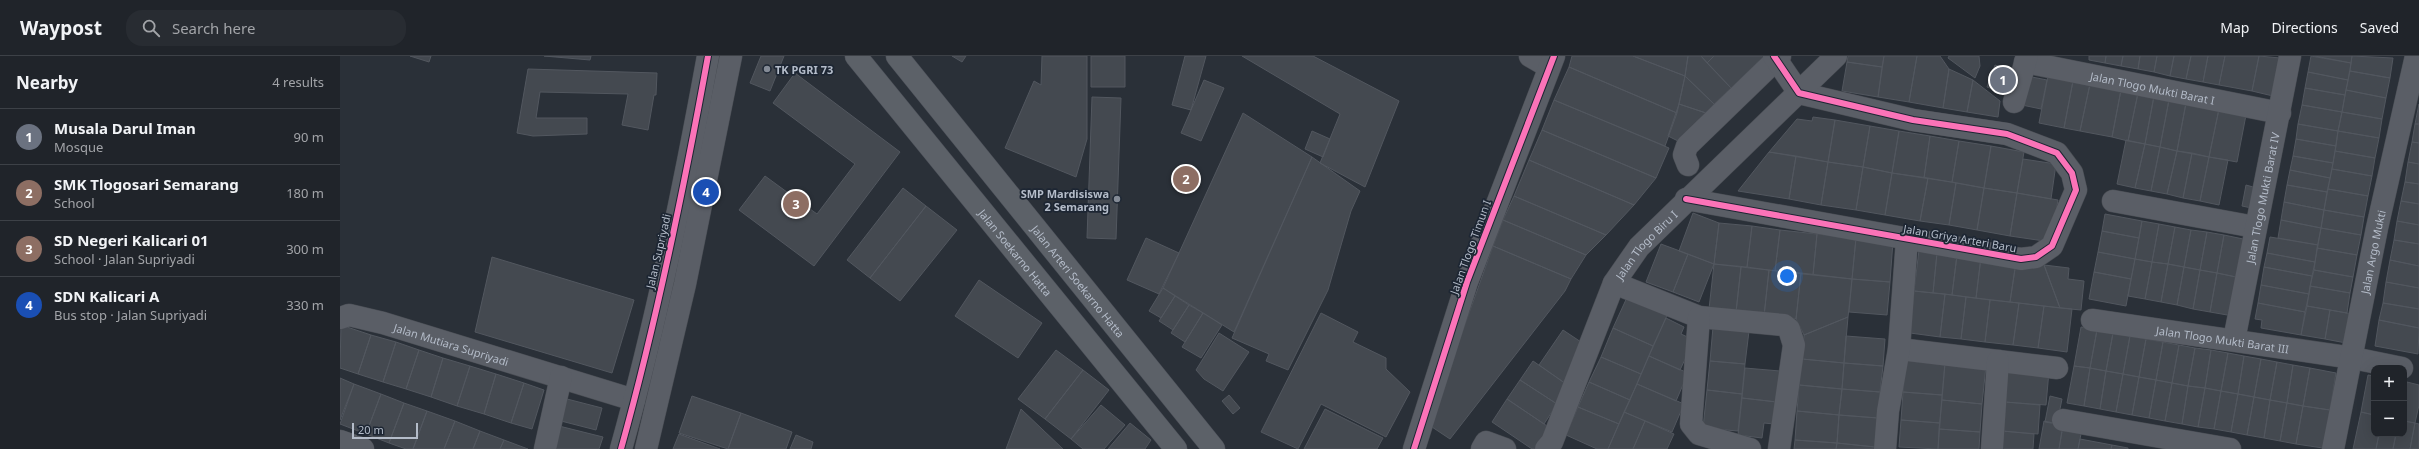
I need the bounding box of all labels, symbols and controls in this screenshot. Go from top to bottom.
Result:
search box [126,10,406,46]
text: Waypost [20,15,102,41]
icon: search [140,17,162,39]
text: Search here [172,18,255,38]
text: Map [2220,18,2249,37]
text: Directions [2271,18,2338,37]
text: Saved [2360,18,2399,37]
place label: TK PGRI 73 [775,62,833,77]
marker: TK PGRI 73 [762,64,772,74]
pin: 1 [1990,65,2016,95]
street label: Jalan Tlogo Mukti Barat I [2088,68,2216,107]
text: Nearby [16,71,78,94]
text: 4 results [272,73,324,91]
text: Musala Darul Iman [54,118,196,138]
text: 1 [25,128,33,146]
text: 90 m [294,128,324,146]
street label: Jalan Tlogo Mukti Barat IV [2242,131,2282,266]
text: Mosque [54,138,103,156]
pin: 2 [1173,164,1199,194]
text: SMK Tlogosari Semarang [54,174,239,194]
pin: 4 [693,177,719,207]
text: 2 [25,184,33,202]
text: 180 m [286,184,324,202]
place label: SMP Mardisiswa 2 Semarang [1021,186,1109,214]
pin: 3 [783,189,809,219]
text: School [54,194,95,212]
marker: SMP Mardisiswa 2 Semarang [1112,194,1122,204]
street label: Jalan Tlogo Timun I [1446,198,1494,297]
street label: Jalan Soekarno Hatta [975,205,1056,299]
street label: Jalan Tlogo Biru I [1611,206,1680,283]
street label: Jalan Argo Mukti [2356,209,2388,296]
street label: Jalan Supriyadi [642,212,674,291]
street label: Jalan Griya Arteri Baru [1901,220,2018,255]
street label: Jalan Arteri Soekarno Hatta [1028,221,1128,340]
text: SD Negeri Kalicari 01 [54,230,209,250]
text: 3 [25,240,33,258]
text: 300 m [286,240,324,258]
text: School · Jalan Supriyadi [54,250,195,268]
your location [1777,266,1797,286]
text: SDN Kalicari A [54,286,159,306]
text: 4 [25,296,33,314]
text: 330 m [286,296,324,314]
text: Bus stop · Jalan Supriyadi [54,306,207,324]
street label: Jalan Mutiara Supriyadi [391,319,511,369]
street label: Jalan Tlogo Mukti Barat III [2154,322,2290,356]
map controls [2371,365,2407,437]
button: + [2371,365,2407,401]
button: − [2371,401,2407,437]
scale bar [352,421,418,440]
text: 20 m [358,422,384,437]

